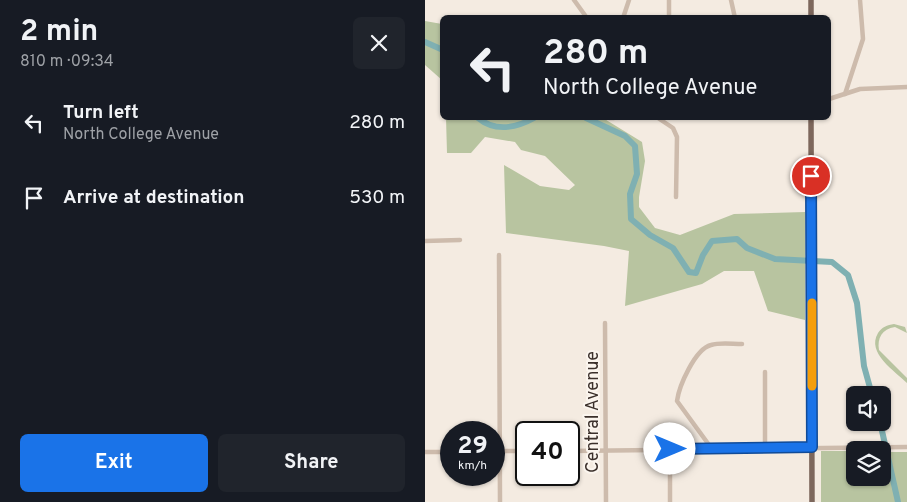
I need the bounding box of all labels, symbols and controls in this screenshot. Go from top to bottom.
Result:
text: 2 min [20,14,98,51]
button: close [353,17,405,69]
text: 280 m [543,32,648,76]
icon: left [460,35,525,100]
text: 810 m · 09:34 [20,52,114,72]
text: North College Avenue [543,75,757,102]
text: Turn left [63,101,139,125]
icon: left [20,109,48,137]
text: 280 m [349,111,405,135]
text: North College Avenue [63,125,219,145]
pin [790,155,832,197]
icon: arrive [797,162,825,190]
icon: arrive [20,184,48,212]
text: Arrive at destination [63,186,244,210]
text: 530 m [349,186,405,210]
street label: Central Avenue [582,351,605,473]
map controls [846,386,891,486]
button: sound [846,386,891,431]
speed limit sign: 40 [515,421,580,486]
position arrow [643,422,695,474]
text: 29 [457,431,488,463]
button: Exit [20,434,208,492]
button: Share [218,434,405,492]
button: layers [846,441,891,486]
text: km/h [458,458,487,474]

